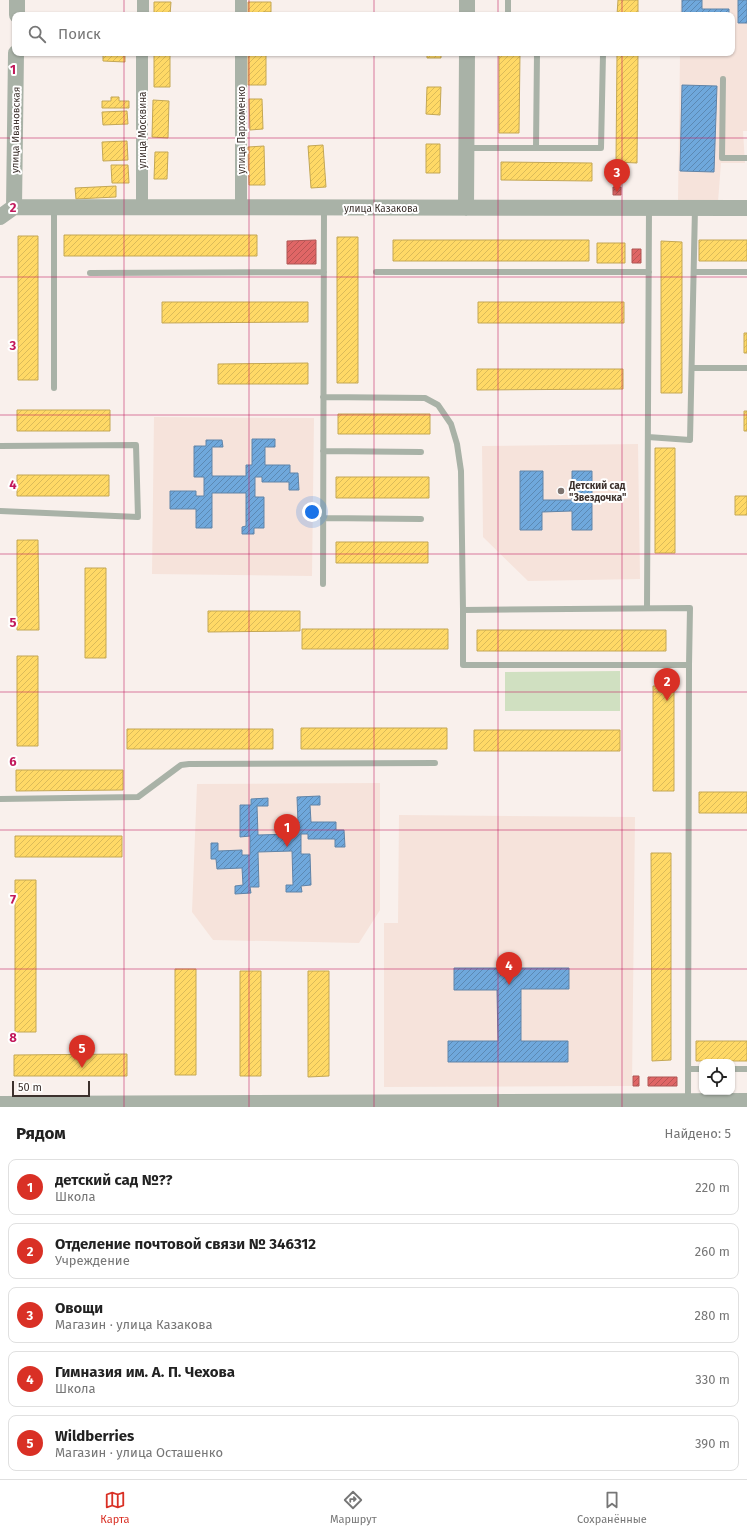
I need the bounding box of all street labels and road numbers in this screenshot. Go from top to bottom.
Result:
street label: улица Пархоменко [236,86,248,174]
street label: улица Ивановская [9,87,23,173]
street label: улица Москвина [137,91,149,169]
street label: улица Казакова [344,203,418,215]

